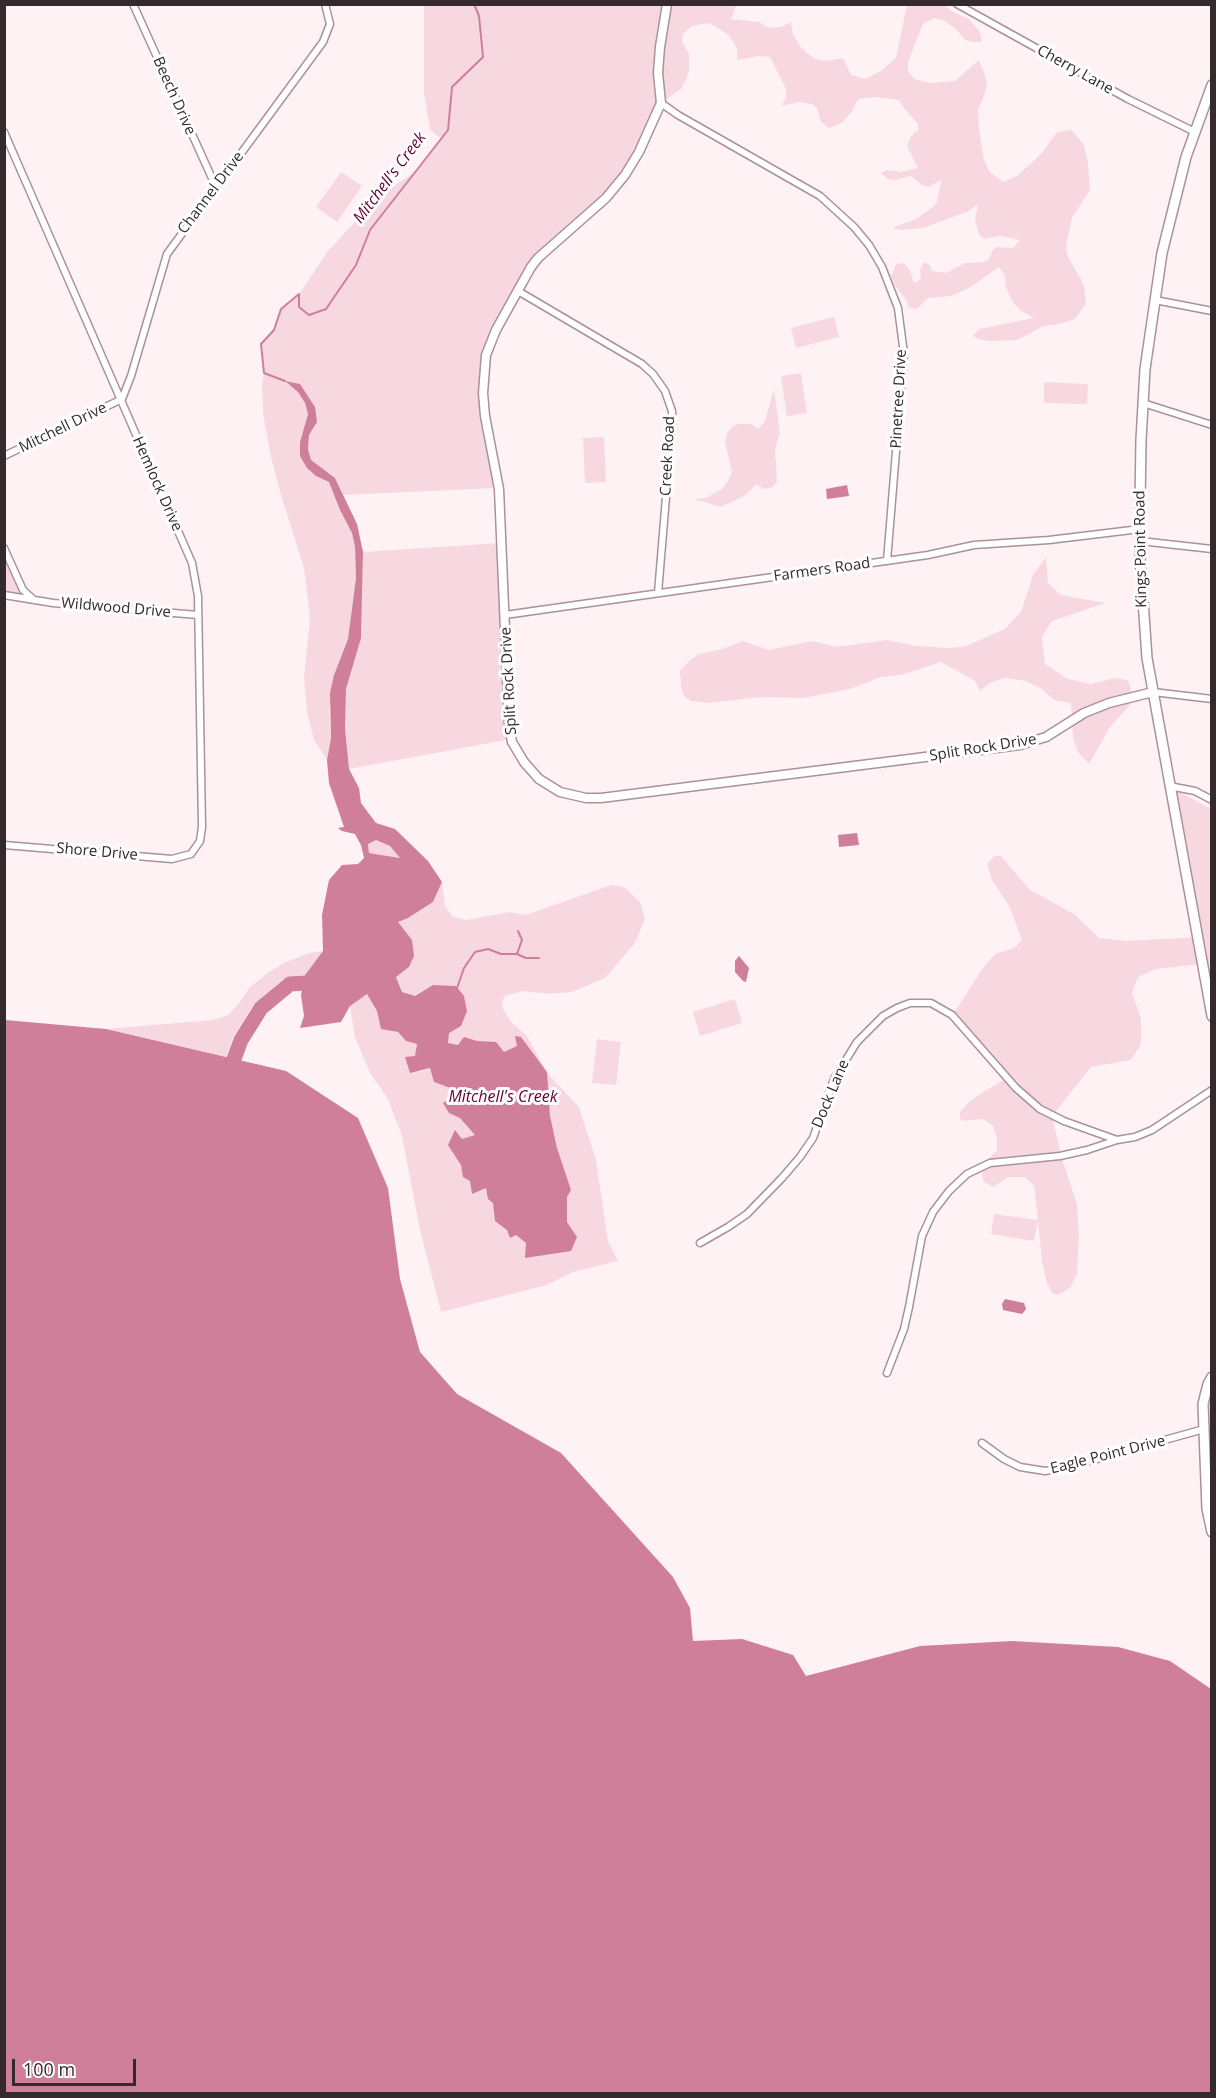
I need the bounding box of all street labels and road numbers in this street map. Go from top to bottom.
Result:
street label: Cherry Lane [1034,42,1116,98]
street label: Beech Drive [149,54,199,138]
street label: Channel Drive [174,148,248,238]
street label: Pinetree Drive [887,349,911,449]
street label: Mitchell Drive [16,399,110,457]
street label: Creek Road [657,416,679,496]
street label: Hemlock Drive [128,434,186,534]
street label: Kings Point Road [1131,490,1151,608]
street label: Farmers Road [772,554,872,586]
street label: Wildwood Drive [60,594,172,622]
street label: Split Rock Drive [497,627,521,735]
street label: Split Rock Drive [928,731,1038,765]
street label: Shore Drive [56,839,138,865]
street label: Dock Lane [809,1057,853,1131]
street label: Eagle Point Drive [1049,1432,1167,1478]

